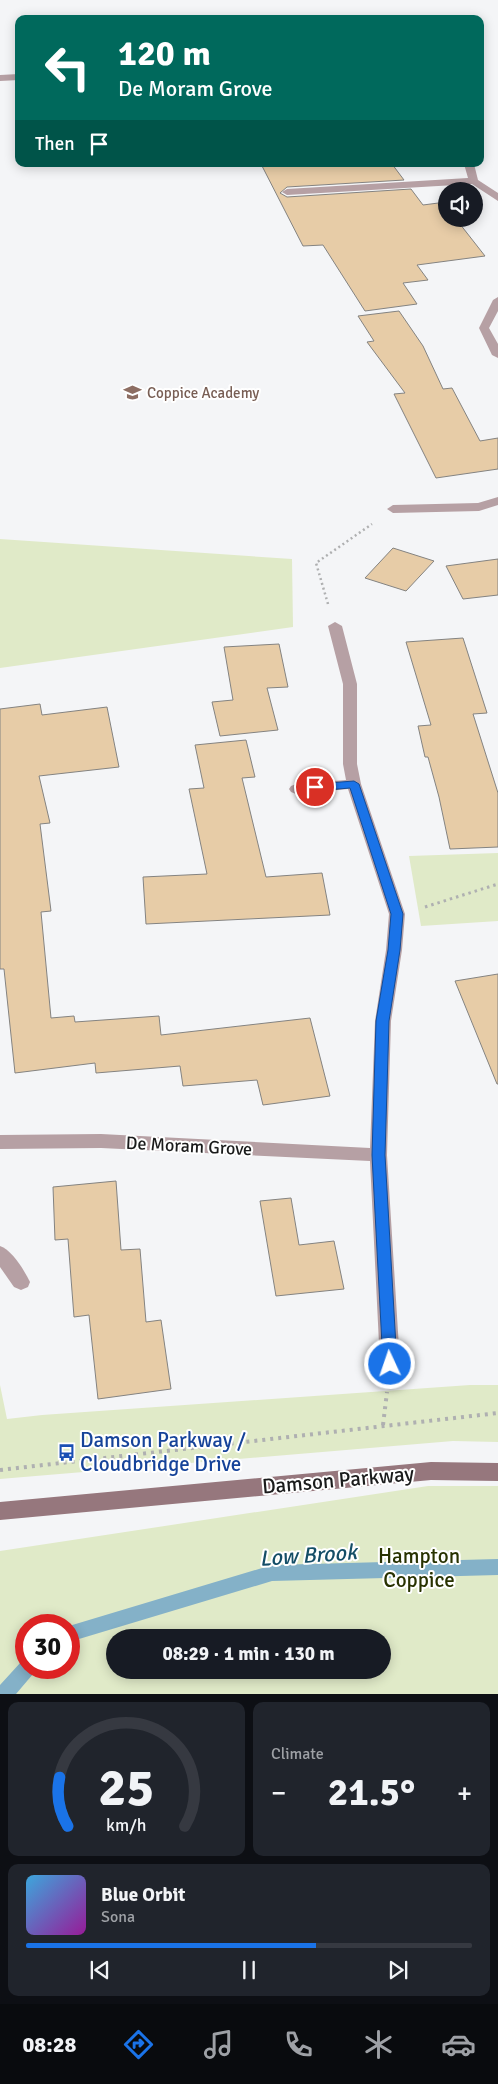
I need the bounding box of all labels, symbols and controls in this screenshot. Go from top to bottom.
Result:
text: 120 m [118,32,211,75]
icon: left [35,35,100,100]
text: De Moram Grove [118,75,273,102]
icon: arrive [85,130,113,158]
text: Then [35,132,75,156]
map controls [438,182,483,227]
button: sound [438,182,483,227]
school or university icon: Coppice Academy [123,383,143,403]
place label: Coppice Academy [147,384,259,402]
pin [294,766,336,808]
icon: arrive [301,773,329,801]
street label: De Moram Grove [125,1132,253,1160]
position arrow [363,1337,415,1389]
place label: Damson Parkway / Cloudbridge Drive [80,1427,246,1477]
bus stop icon: Damson Parkway / Cloudbridge Drive [56,1442,76,1462]
street label: Damson Parkway [261,1460,415,1500]
water label: Low Brook [258,1538,360,1572]
park label: Hampton Coppice [378,1543,460,1593]
speed limit sign: 30 [15,1614,80,1679]
text: 08:29 · 1 min · 130 m [162,1642,335,1666]
text: Climate [271,1744,324,1764]
text: 25 [98,1756,155,1820]
text: 21.5° [328,1769,415,1816]
text: − [271,1776,286,1810]
text: + [457,1776,472,1810]
text: km/h [106,1814,147,1836]
text: Blue Orbit [101,1883,185,1907]
text: Sona [101,1907,135,1927]
icon: previous [86,1956,114,1984]
icon: pause [235,1956,263,1984]
icon: next [384,1956,412,1984]
icon: directions [121,2027,156,2062]
icon: music [201,2027,236,2062]
icon: phone [281,2027,316,2062]
icon: climate [361,2027,396,2062]
icon: car [441,2027,476,2062]
text: 08:28 [22,2031,76,2058]

